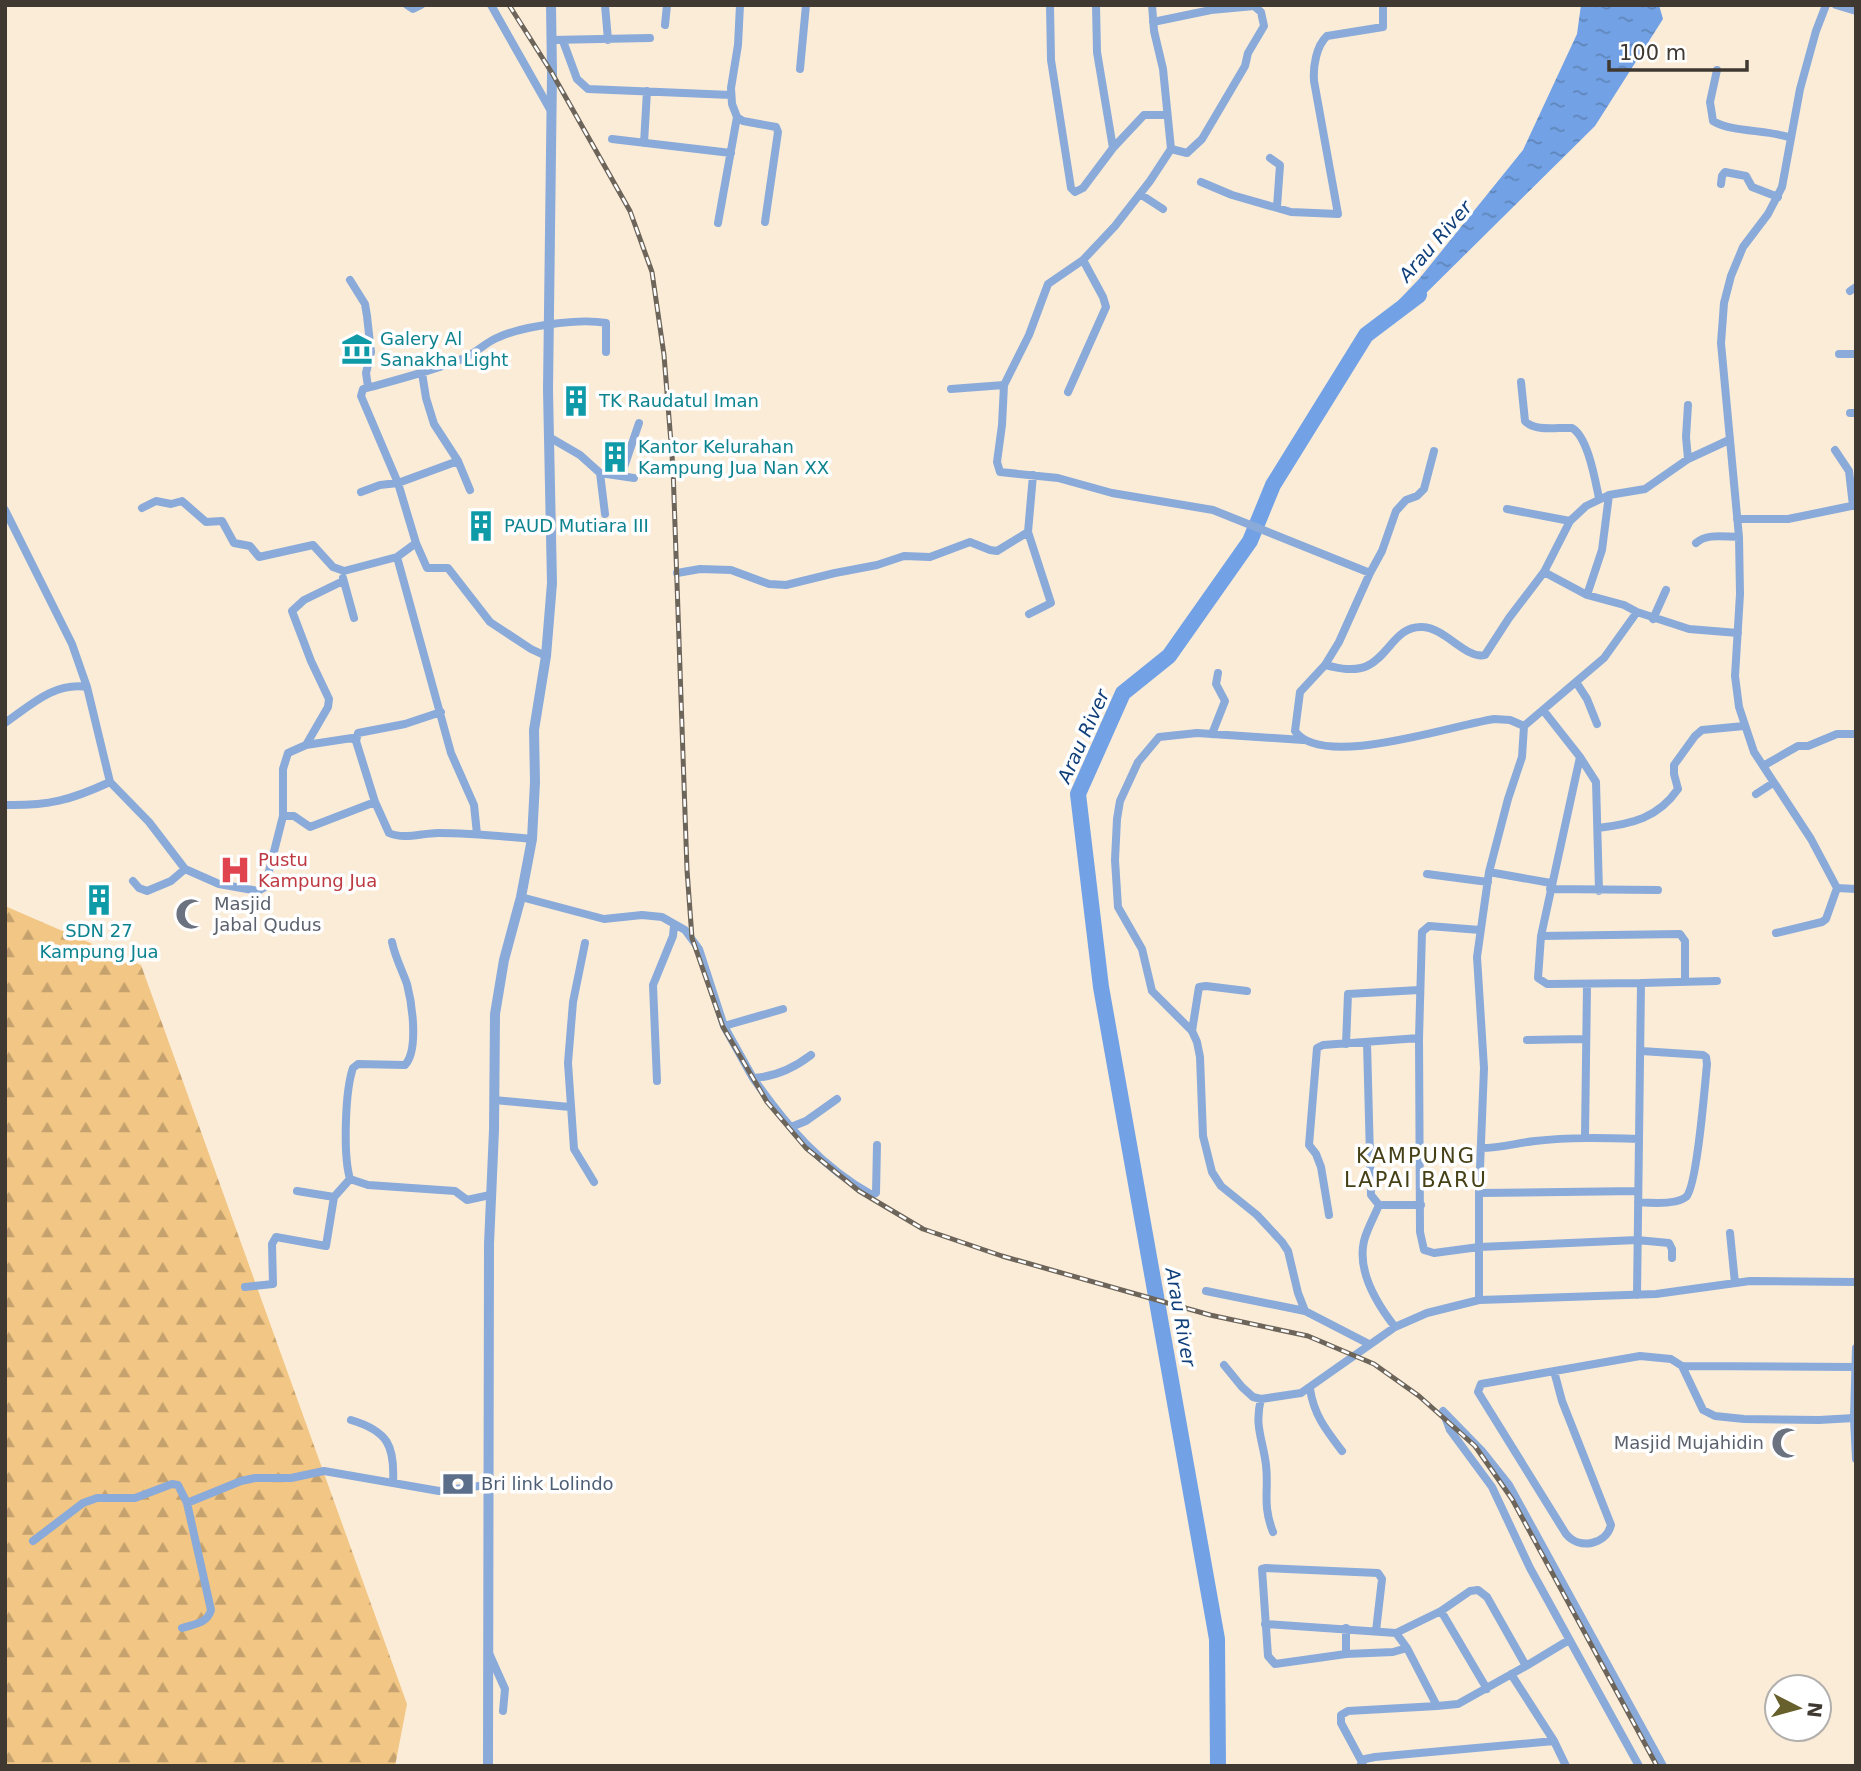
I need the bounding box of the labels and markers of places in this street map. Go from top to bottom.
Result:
place label: Galery Al Sanakha Light [380,328,508,370]
museum icon: Galery Al Sanakha Light [340,332,374,366]
building icon: TK Raudatul Iman [559,384,593,418]
place label: TK Raudatul Iman [598,390,759,411]
place label: Kantor Kelurahan Kampung Jua Nan XX [638,436,829,478]
building icon: Kantor Kelurahan Kampung Jua Nan XX [598,440,632,474]
building icon: PAUD Mutiara III [464,509,498,543]
place label: PAUD Mutiara III [504,515,649,536]
place label: Pustu Kampung Jua [258,849,377,891]
hospital icon: Pustu Kampung Jua [218,853,252,887]
building icon: SDN 27 Kampung Jua [82,883,116,917]
place label: Masjid Jabal Qudus [213,893,321,935]
mosque icon: Masjid Jabal Qudus [174,897,208,931]
place label: SDN 27 Kampung Jua [39,920,159,962]
mosque icon: Masjid Mujahidin [1770,1426,1804,1460]
place label: Masjid Mujahidin [1614,1432,1764,1453]
bank icon: Bri link Lolindo [441,1467,475,1501]
place label: Bri link Lolindo [481,1473,614,1494]

